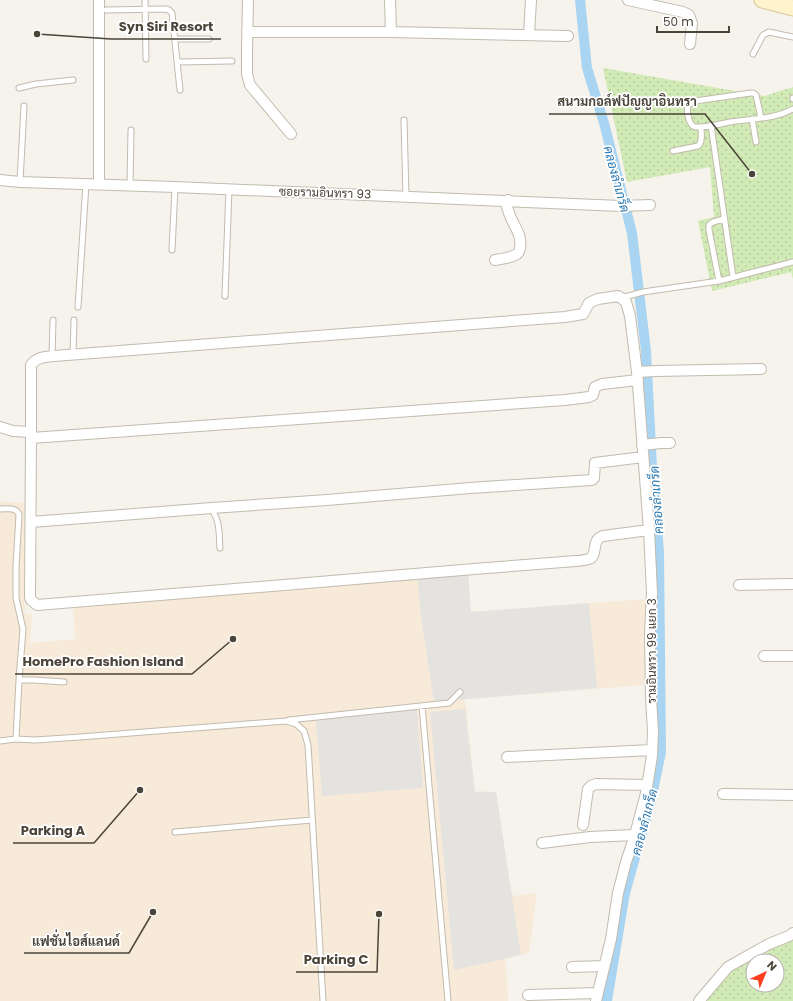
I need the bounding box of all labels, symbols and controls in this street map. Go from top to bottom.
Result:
scale bar [657,8,729,34]
text: 50 m [663,13,694,30]
callout: Syn Siri Resort [111,14,221,39]
text: Syn Siri Resort [119,17,213,36]
callout: สนามกอล์ฟปัญญาอินทรา [549,89,705,114]
text: สนามกอล์ฟปัญญาอินทรา [557,92,697,111]
water label: คลองลำเกร็ด [599,144,635,215]
street label: ซอยรามอินทรา 93 [279,182,371,203]
water label: คลองลำเกร็ด [645,465,668,535]
street label: รามอินทรา 99 แยก 3 [643,598,660,704]
callout: HomePro Fashion Island [15,649,192,674]
text: HomePro Fashion Island [22,652,184,671]
water label: คลองลำเกร็ด [626,786,663,858]
callout: Parking A [13,818,94,843]
text: Parking A [21,821,86,840]
callout: แฟชั่นไอส์แลนด์ [24,928,129,953]
text: แฟชั่นไอส์แลนด์ [32,929,121,951]
callout: Parking C [296,947,377,972]
text: Parking C [304,950,368,969]
north arrow [745,953,785,993]
text: N [763,957,780,974]

